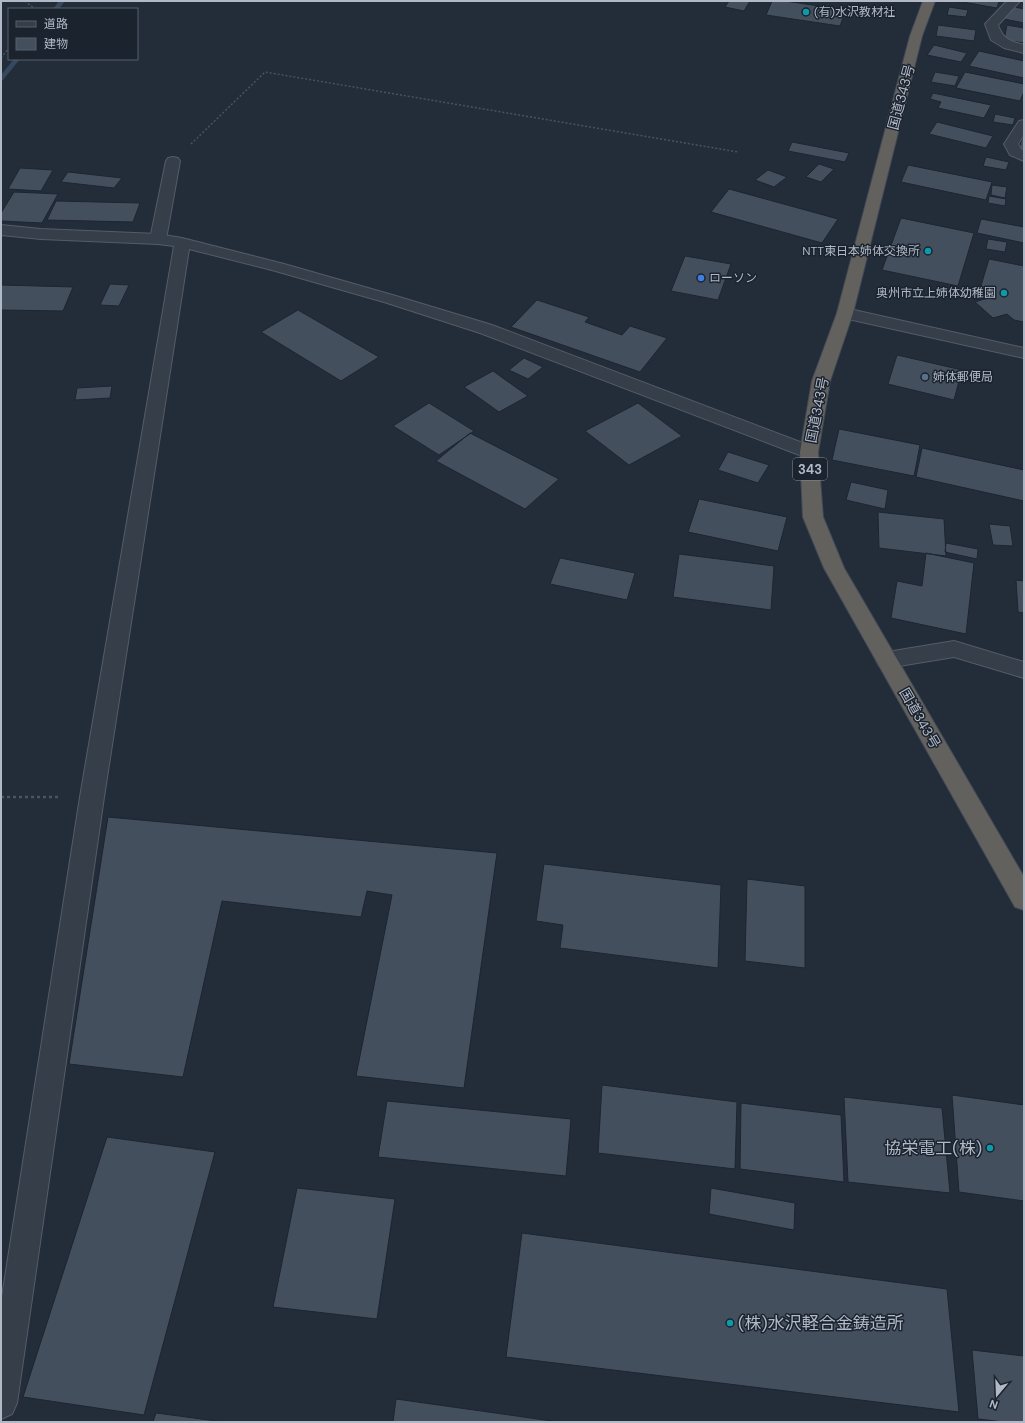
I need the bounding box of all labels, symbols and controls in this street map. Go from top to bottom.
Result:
place label: (有)水沢教材社 [814,4,895,20]
marker: (有)水沢教材社 [801,7,811,17]
legend [8,8,138,60]
text: 道路 [44,16,68,32]
text: 建物 [44,36,68,52]
street label: 国道343号 [884,62,918,132]
place label: NTT東日本姉体交換所 [802,243,920,259]
marker: NTT東日本姉体交換所 [923,246,933,256]
place label: ローソン [709,270,757,286]
marker: ローソン [696,273,706,283]
place label: 奥州市立上姉体幼稚園 [876,285,996,301]
marker: 奥州市立上姉体幼稚園 [999,288,1009,298]
place label: 姉体郵便局 [933,369,993,385]
marker: 姉体郵便局 [920,372,930,382]
street label: 国道343号 [802,375,832,445]
road number: 343 [793,458,827,480]
street label: 国道343号 [895,684,945,752]
place label: 協栄電工(株) [884,1137,982,1159]
marker: 協栄電工(株) [985,1143,995,1153]
place label: (株)水沢軽合金鋳造所 [738,1312,904,1334]
marker: (株)水沢軽合金鋳造所 [725,1318,735,1328]
north arrow [977,1375,1017,1415]
text: N [988,1397,1000,1412]

